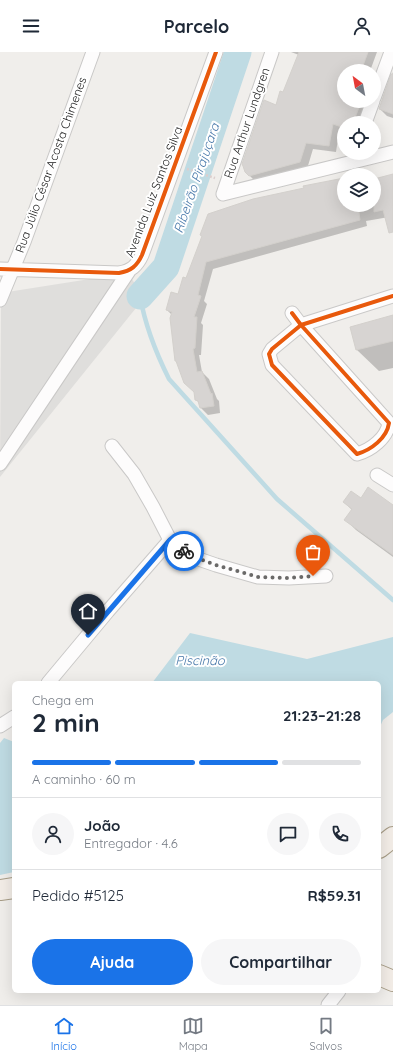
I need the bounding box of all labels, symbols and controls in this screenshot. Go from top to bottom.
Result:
icon: menu [20,15,42,37]
text: Parcelo [164,15,229,38]
icon: person [351,15,373,37]
north arrow [337,64,381,108]
map controls [337,64,381,212]
street label: Rua Arthur Lundgren [221,65,273,180]
street label: Rua Júlio César Acosta Chimenes [12,74,90,255]
button: locate [337,116,381,160]
water label: Ribeirão Pirajuçara [170,120,223,235]
street label: Avenida Luiz Santos Silva [122,124,185,259]
button: layers [337,168,381,212]
courier [164,531,204,571]
pin [296,535,330,576]
icon: bike [173,540,195,562]
icon: bag [302,541,324,563]
pin [71,594,105,635]
icon: home [77,600,99,622]
water label: Piscinão [175,652,226,668]
text: Chega em [32,692,94,708]
text: 2 min [32,706,100,739]
text: 21:23–21:28 [283,706,361,725]
text: A caminho · 60 m [32,771,136,787]
button: person [32,813,74,855]
button: chat [267,813,309,855]
button: phone [319,813,361,855]
text: João [84,816,120,835]
text: Entregador · 4.6 [84,835,178,851]
text: Pedido #5125 [32,886,124,905]
text: R$59.31 [308,886,361,905]
button: Ajuda [32,939,193,985]
button: Compartilhar [201,939,361,985]
tab: Início [51,1015,77,1053]
tab: Mapa [179,1015,208,1053]
tab: Salvos [309,1015,342,1053]

